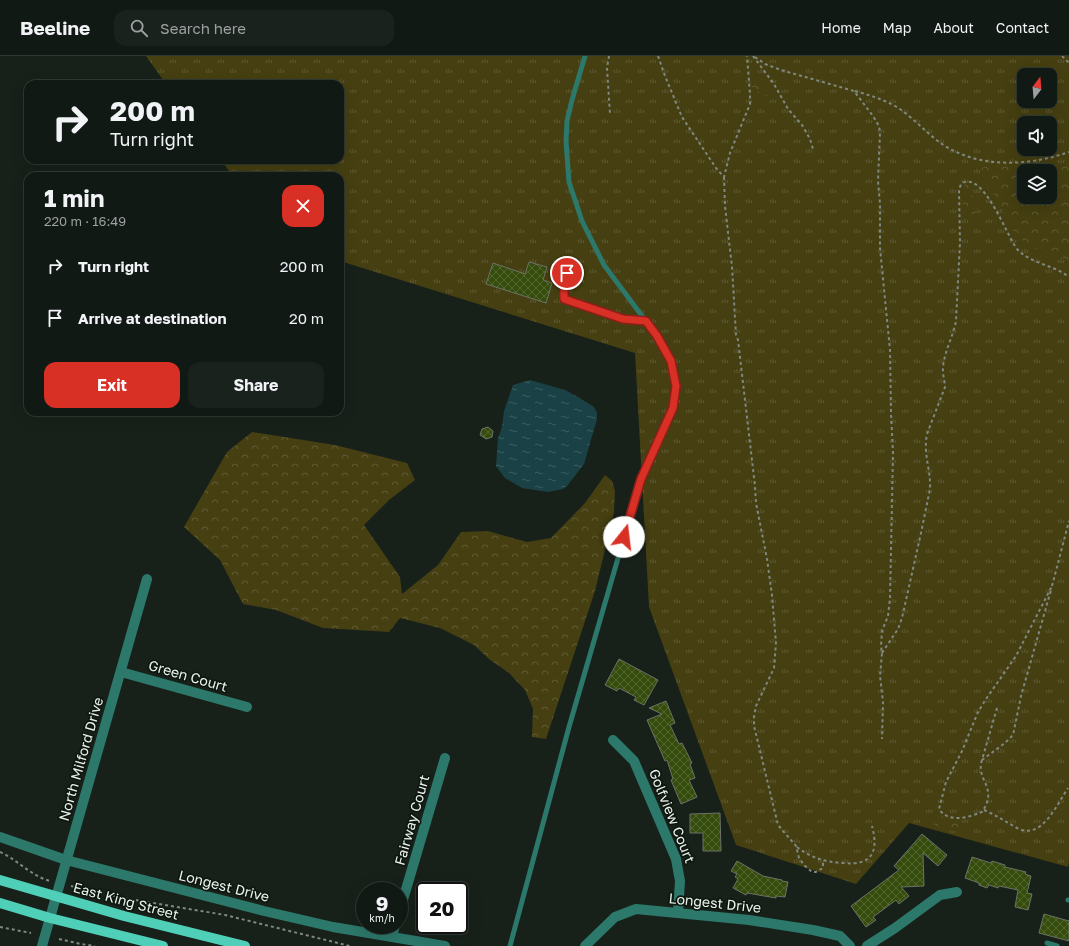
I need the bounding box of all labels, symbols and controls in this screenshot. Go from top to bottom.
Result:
search box [114,10,394,46]
text: Beeline [20,16,90,39]
icon: search [128,17,150,39]
text: Search here [160,19,246,37]
text: Home [821,19,861,36]
text: Map [883,19,911,36]
text: About [933,19,974,36]
text: Contact [996,19,1049,36]
north arrow [1017,68,1057,108]
map controls [1017,68,1057,204]
text: 200 m [110,94,195,127]
icon: right [44,96,96,148]
button: sound [1017,116,1057,156]
text: Turn right [110,128,194,150]
button: layers [1017,164,1057,204]
text: 1 min [44,183,104,212]
button: close [282,185,324,227]
text: 220 m · 16:49 [44,213,126,229]
icon: right [44,255,66,277]
pin [550,256,584,290]
text: Turn right [78,257,149,275]
text: 200 m [280,257,324,275]
icon: arrive [556,262,578,284]
icon: arrive [44,307,66,329]
text: Arrive at destination [78,309,227,327]
text: 20 m [289,309,324,327]
button: Exit [44,362,180,408]
button: Share [188,362,324,408]
position arrow [603,516,645,558]
street label: Green Court [147,656,230,695]
street label: North Milford Drive [55,695,106,823]
street label: Golfview Court [646,766,699,865]
street label: Fairway Court [391,773,433,867]
street label: Longest Drive [177,866,271,905]
street label: East King Street [72,878,181,923]
speed limit sign: 20 [416,882,468,934]
street label: Longest Drive [668,889,762,916]
text: 9 [376,891,388,915]
text: km/h [369,912,395,924]

